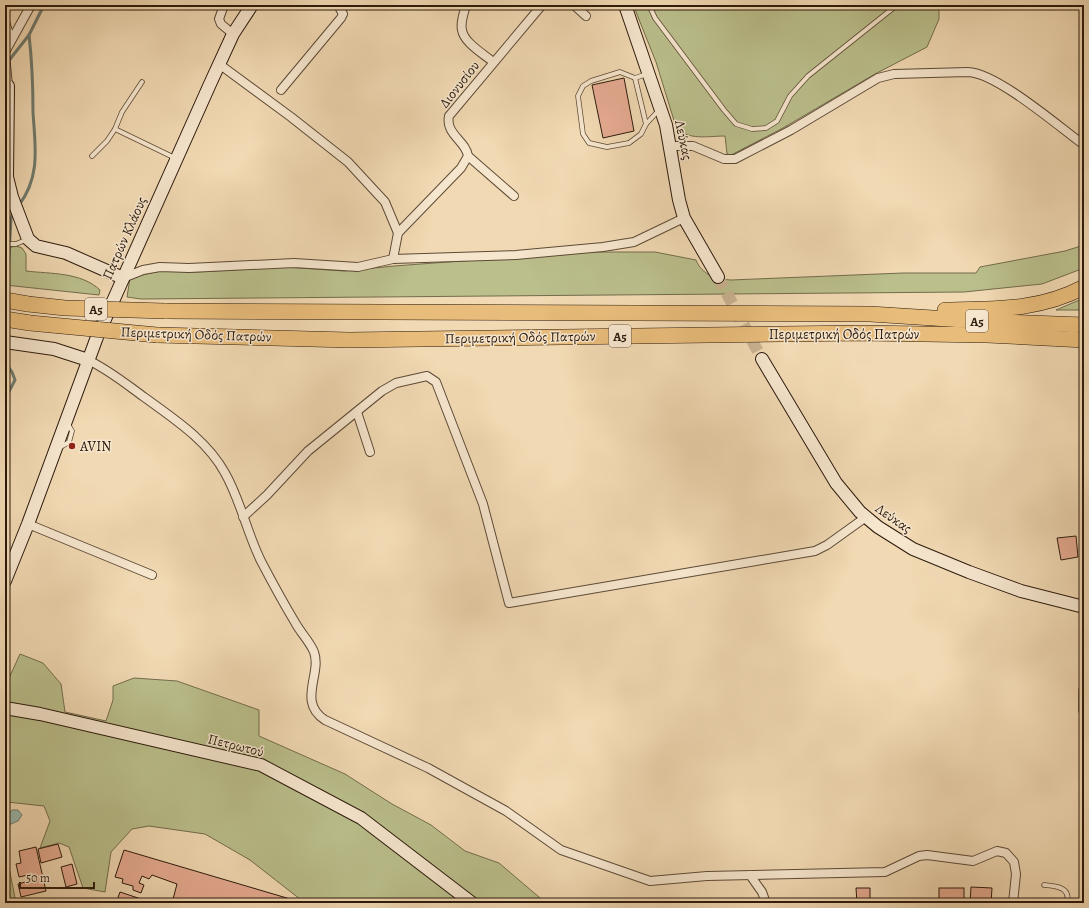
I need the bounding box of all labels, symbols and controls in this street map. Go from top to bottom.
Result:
street label: Διονυσίου [435,57,484,112]
street label: Λεύκας [670,117,697,162]
street label: Πατρών Κλάους [98,194,151,283]
road number: Α5 [85,298,107,320]
road number: Α5 [966,310,988,332]
street label: Περιμετρική Οδός Πατρών [120,322,272,347]
road number: Α5 [609,325,631,347]
street label: Περιμετρική Οδός Πατρών [769,325,920,344]
street label: Περιμετρική Οδός Πατρών [445,327,596,348]
place label: AVIN [79,437,111,456]
marker: AVIN [67,441,77,451]
street label: Λεύκας [871,498,916,538]
street label: Πετρωτού [206,729,266,762]
scale bar [20,864,94,890]
text: 50 m [26,870,50,886]

